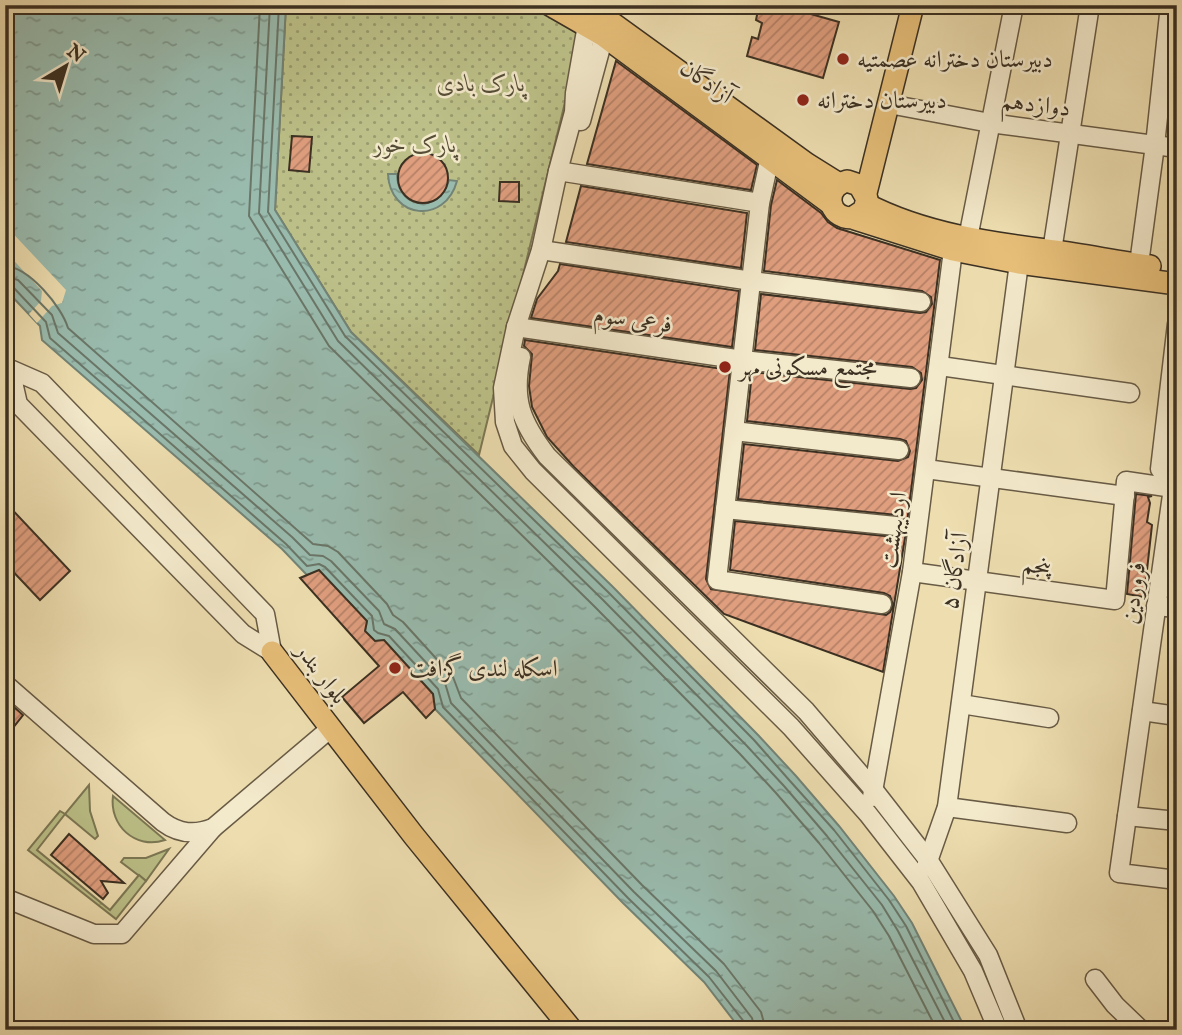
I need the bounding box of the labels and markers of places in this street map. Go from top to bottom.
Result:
place label: دبیرستان دخترانه عصمتیه [857,45,1053,76]
marker: دبیرستان دخترانه عصمتیه [835,51,851,67]
place label: دبیرستان دخترانه [817,86,947,117]
marker: دبیرستان دخترانه [795,92,811,108]
place label: مجتمع مسکونی مهر [736,353,877,389]
marker: مجتمع مسکونی مهر [717,359,733,375]
place label: اسکله لندی گزافت [409,652,558,685]
marker: اسکله لندی گزافت [387,660,403,676]

